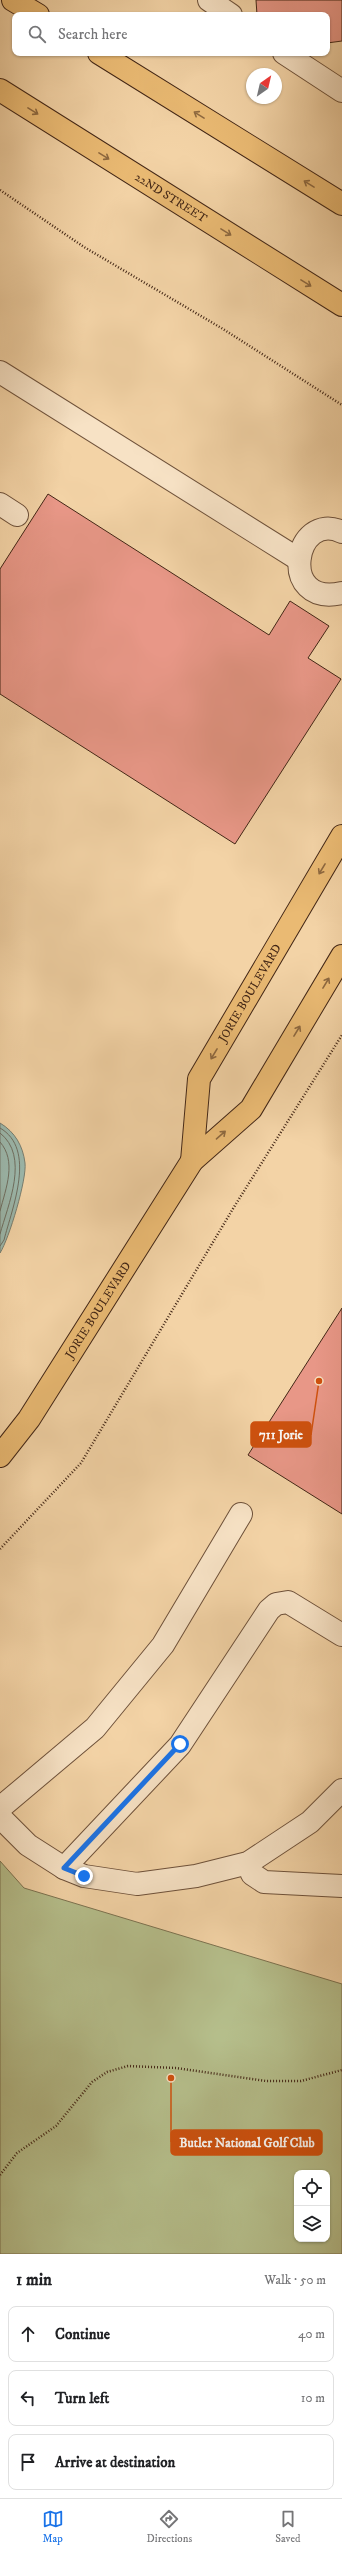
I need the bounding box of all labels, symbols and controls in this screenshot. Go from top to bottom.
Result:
search box [12,12,330,56]
icon: search [26,23,48,45]
text: Search here [58,25,127,44]
north arrow [246,68,282,104]
one-way arrow [27,107,38,115]
one-way arrow [193,111,204,120]
one-way arrow [98,152,110,160]
street label: 22ND STREET [132,170,210,226]
one-way arrow [304,180,315,188]
one-way arrow [220,228,231,236]
one-way arrow [300,279,312,287]
one-way arrow [318,863,326,875]
street label: JORIE BOULEVARD [215,942,285,1046]
one-way arrow [323,977,331,989]
one-way arrow [294,1025,302,1037]
one-way arrow [209,1048,217,1060]
one-way arrow [216,1131,226,1140]
street label: JORIE BOULEVARD [62,1259,134,1362]
callout: 711 Jorie [251,1422,311,1447]
text: 711 Jorie [259,1427,304,1444]
route start [171,1735,189,1753]
route end [75,1867,93,1885]
callout: Butler National Golf Club [171,2130,322,2155]
text: Butler National Golf Club [179,2135,315,2151]
map controls [294,2170,330,2242]
button: locate [294,2170,330,2206]
button: layers [294,2206,330,2242]
text: 1 min [16,2269,52,2291]
text: Walk · 50 m [264,2272,326,2288]
icon: ahead [17,2323,39,2345]
text: Continue [55,2325,110,2344]
text: 40 m [298,2326,325,2342]
icon: left [17,2387,39,2409]
text: Turn left [55,2389,109,2408]
text: 10 m [301,2390,325,2406]
icon: arrive [17,2451,39,2473]
text: Arrive at destination [55,2453,175,2472]
tab: Map [42,2508,64,2546]
tab: Directions [147,2508,192,2546]
tab: Saved [275,2508,300,2546]

